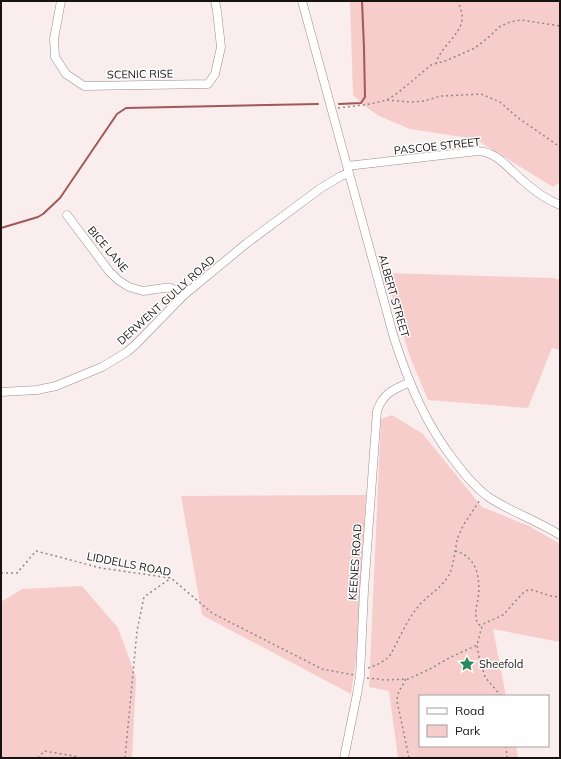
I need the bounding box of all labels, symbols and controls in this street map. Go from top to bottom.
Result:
street label: SCENIC RISE [107,66,173,82]
street label: PASCOE STREET [393,134,481,157]
street label: BICE LANE [85,223,131,275]
street label: DERWENT GULLY ROAD [114,252,218,348]
street label: ALBERT STREET [376,253,413,339]
street label: KEENES ROAD [345,523,365,601]
street label: LIDDELLS ROAD [86,549,172,579]
place icon: Sheefold [458,655,476,673]
place label: Sheefold [479,657,523,671]
legend [419,695,549,747]
text: Road [455,703,484,718]
text: Park [455,723,481,738]

